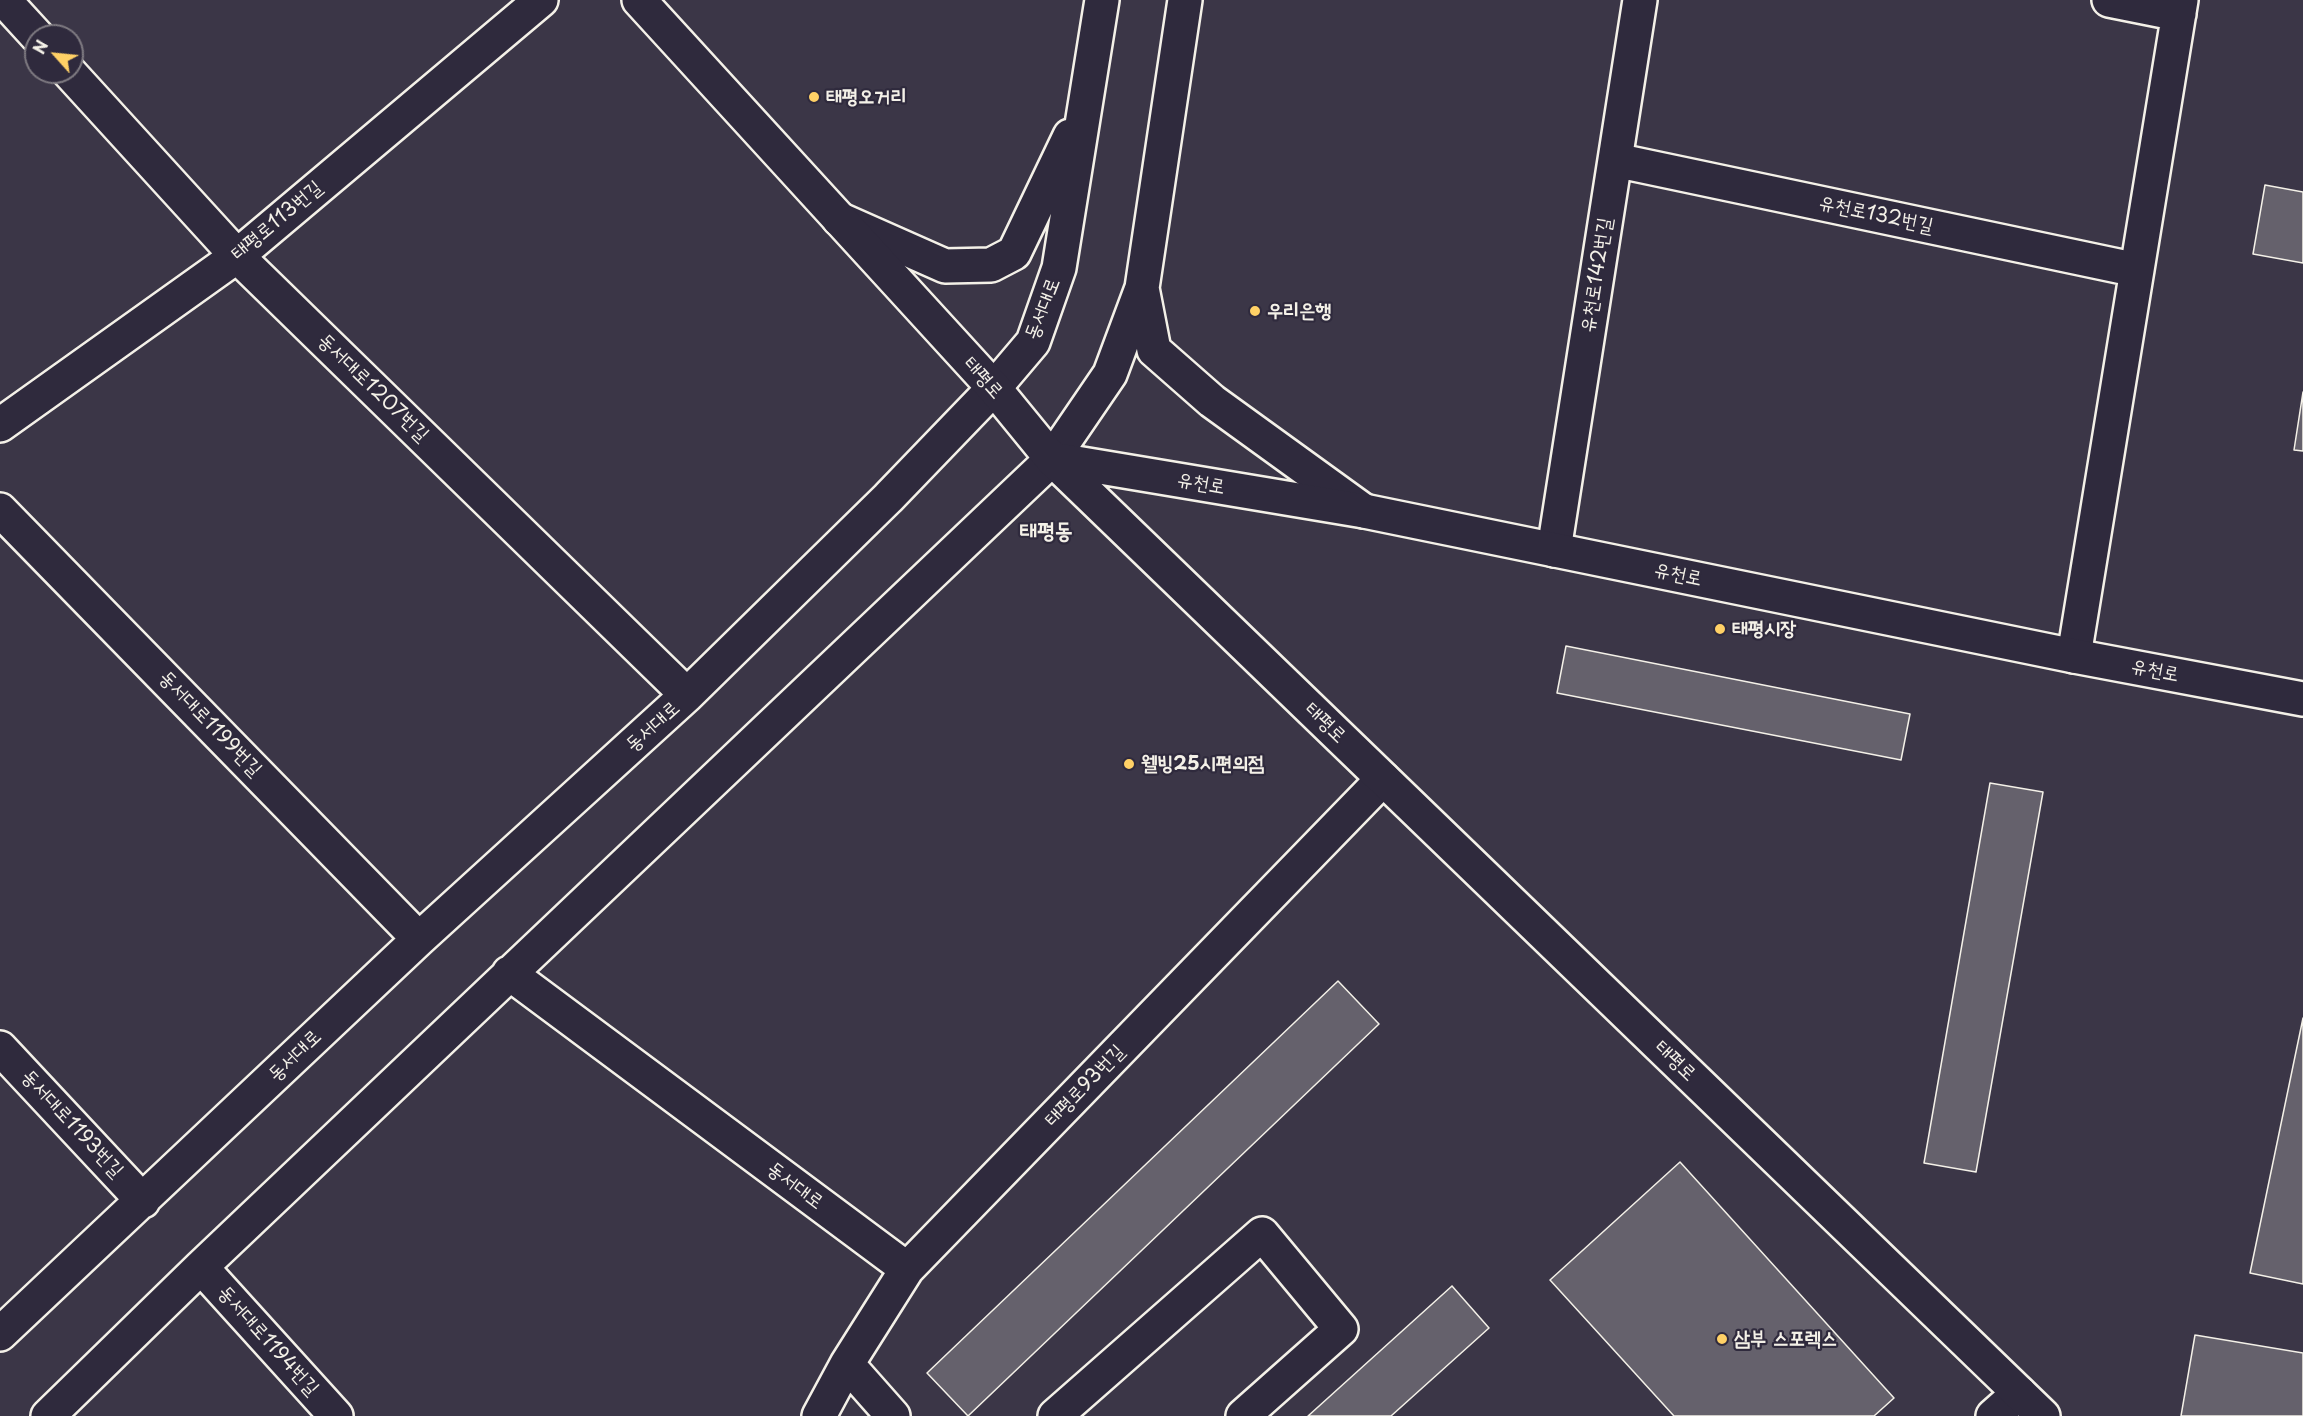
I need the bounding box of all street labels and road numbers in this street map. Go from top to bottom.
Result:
street label: 태평로113번길 [227,176,327,266]
street label: 유천로132번길 [1817,191,1935,239]
street label: 유천로142번길 [1576,216,1618,334]
street label: 동서대로 [1020,275,1066,343]
street label: 동서대로1207번길 [313,329,433,447]
street label: 태평로 [958,352,1008,404]
street label: 유천로 [1175,468,1227,500]
street label: 유천로 [1652,558,1704,592]
street label: 유천로 [2129,655,2181,687]
street label: 동서대로1199번길 [153,666,267,782]
street label: 동서대로 [621,697,685,757]
street label: 태평로 [1299,698,1351,748]
street label: 동서대로 [264,1025,326,1087]
street label: 태평로 [1649,1036,1701,1086]
street label: 태평로93번길 [1040,1040,1130,1132]
street label: 동서대로1193번길 [16,1065,128,1183]
street label: 동서대로 [762,1157,828,1215]
street label: 동서대로1194번길 [212,1281,324,1401]

